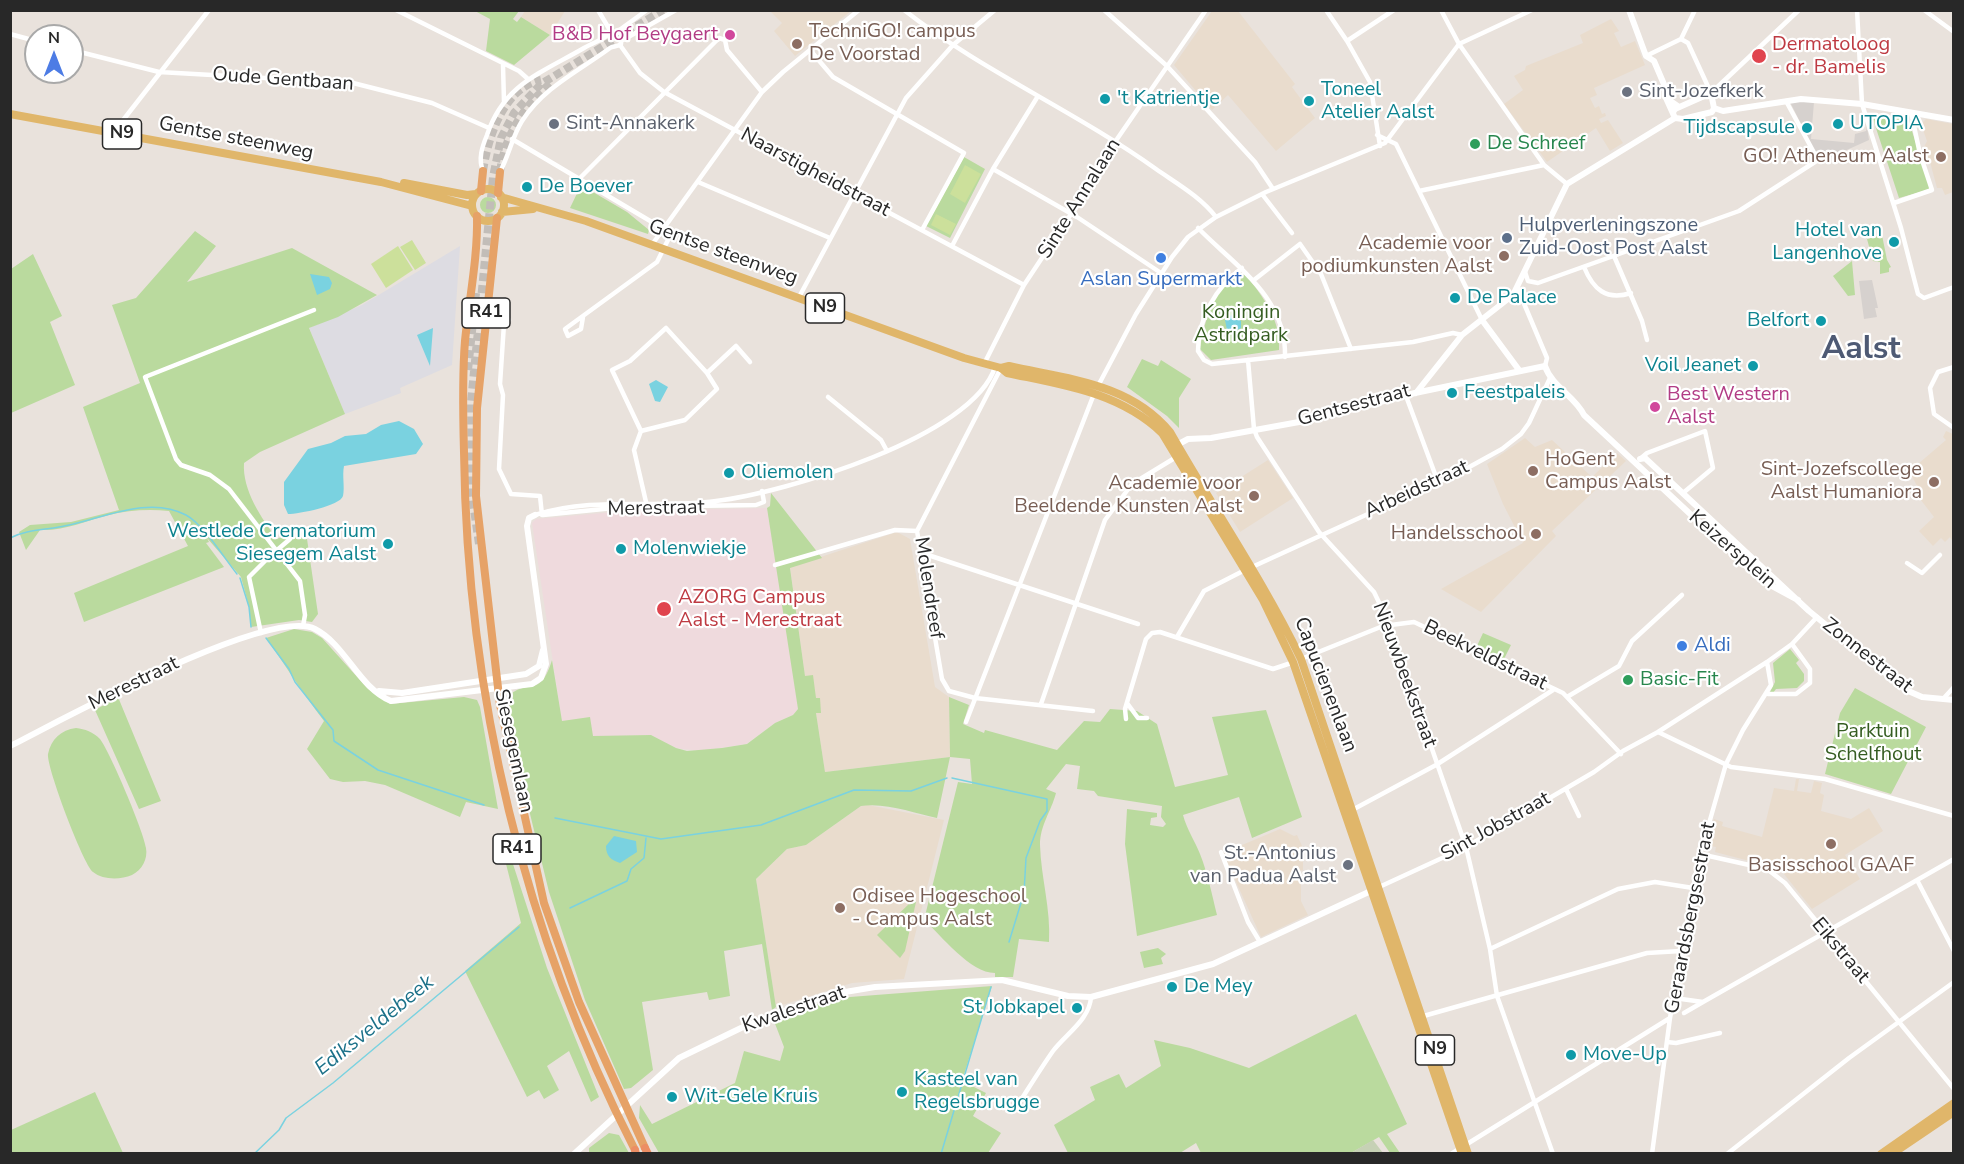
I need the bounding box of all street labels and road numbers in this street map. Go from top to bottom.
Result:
street label: Oude Gentbaan [211,63,355,97]
street label: Gentse steenweg [157,112,315,166]
road number: N9 [102,119,142,149]
street label: Naarstigheidstraat [736,123,894,223]
street label: Sinte Annalaan [1033,134,1127,264]
street label: Gentse steenweg [645,215,801,291]
road number: N9 [806,293,844,323]
road number: R41 [462,298,510,328]
street label: Gentsestraat [1295,379,1413,433]
street label: Arbeidstraat [1361,455,1473,525]
street label: Merestraat [607,496,705,522]
street label: Keizersplein [1683,505,1781,595]
street label: Molendreef [908,535,948,641]
street label: Nieuwbeekstraat [1367,599,1441,751]
street label: Zonnestraat [1817,613,1917,699]
street label: Capucienenlaan [1288,614,1362,756]
street label: Beekveldstraat [1419,616,1551,696]
street label: Merestraat [85,652,183,716]
street label: Siesegemlaan [488,687,538,815]
street label: Sint Jobstraat [1437,787,1555,867]
street label: Geraardsbergsestraat [1661,820,1721,1016]
road number: R41 [493,834,541,864]
street label: Eikstraat [1806,913,1874,989]
street label: Kwalestraat [739,981,849,1039]
road number: N9 [1416,1035,1454,1065]

